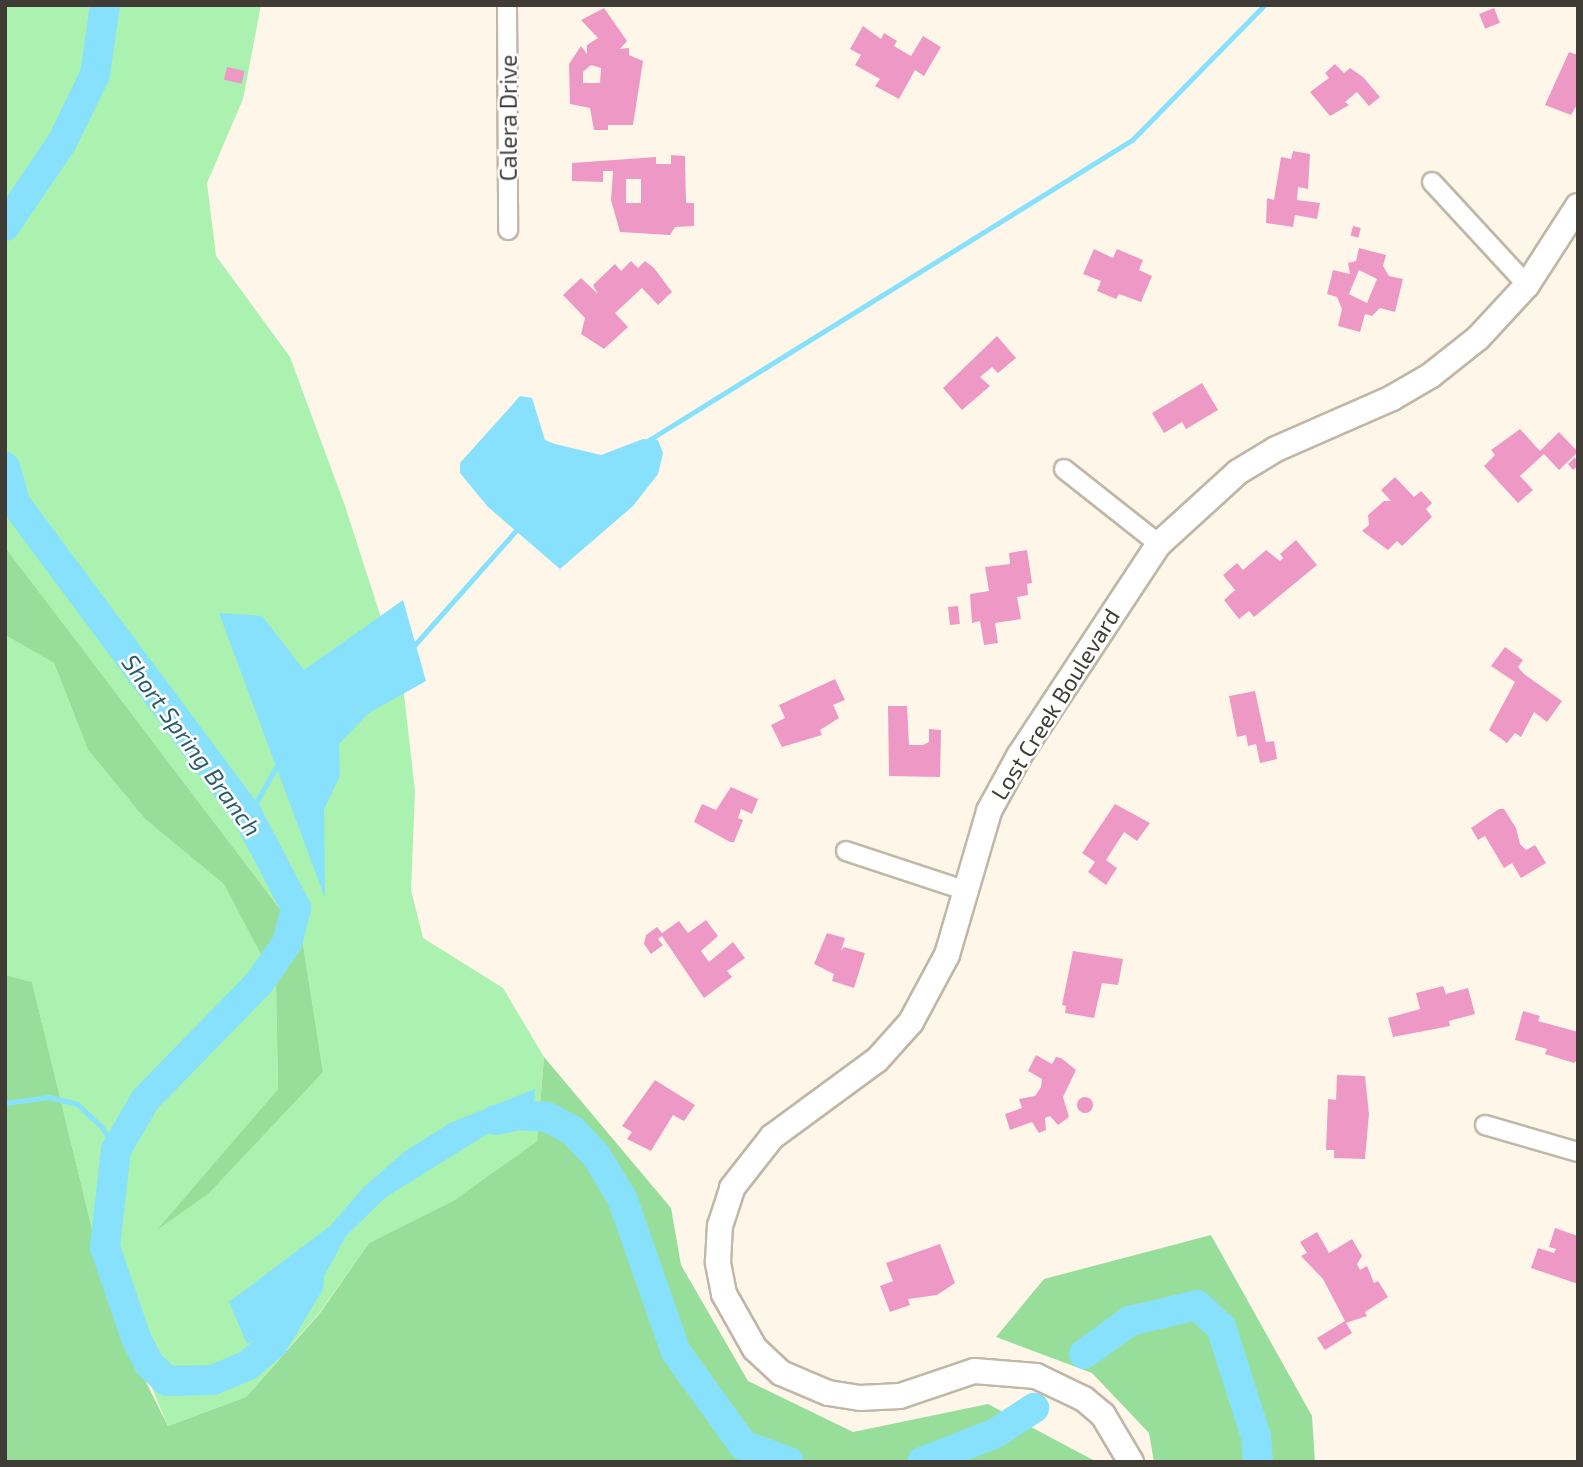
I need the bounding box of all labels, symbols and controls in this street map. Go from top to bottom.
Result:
street label: Calera Drive [494,55,522,181]
street label: Lost Creek Boulevard [985,603,1125,805]
water label: Short Spring Branch [116,648,268,842]

